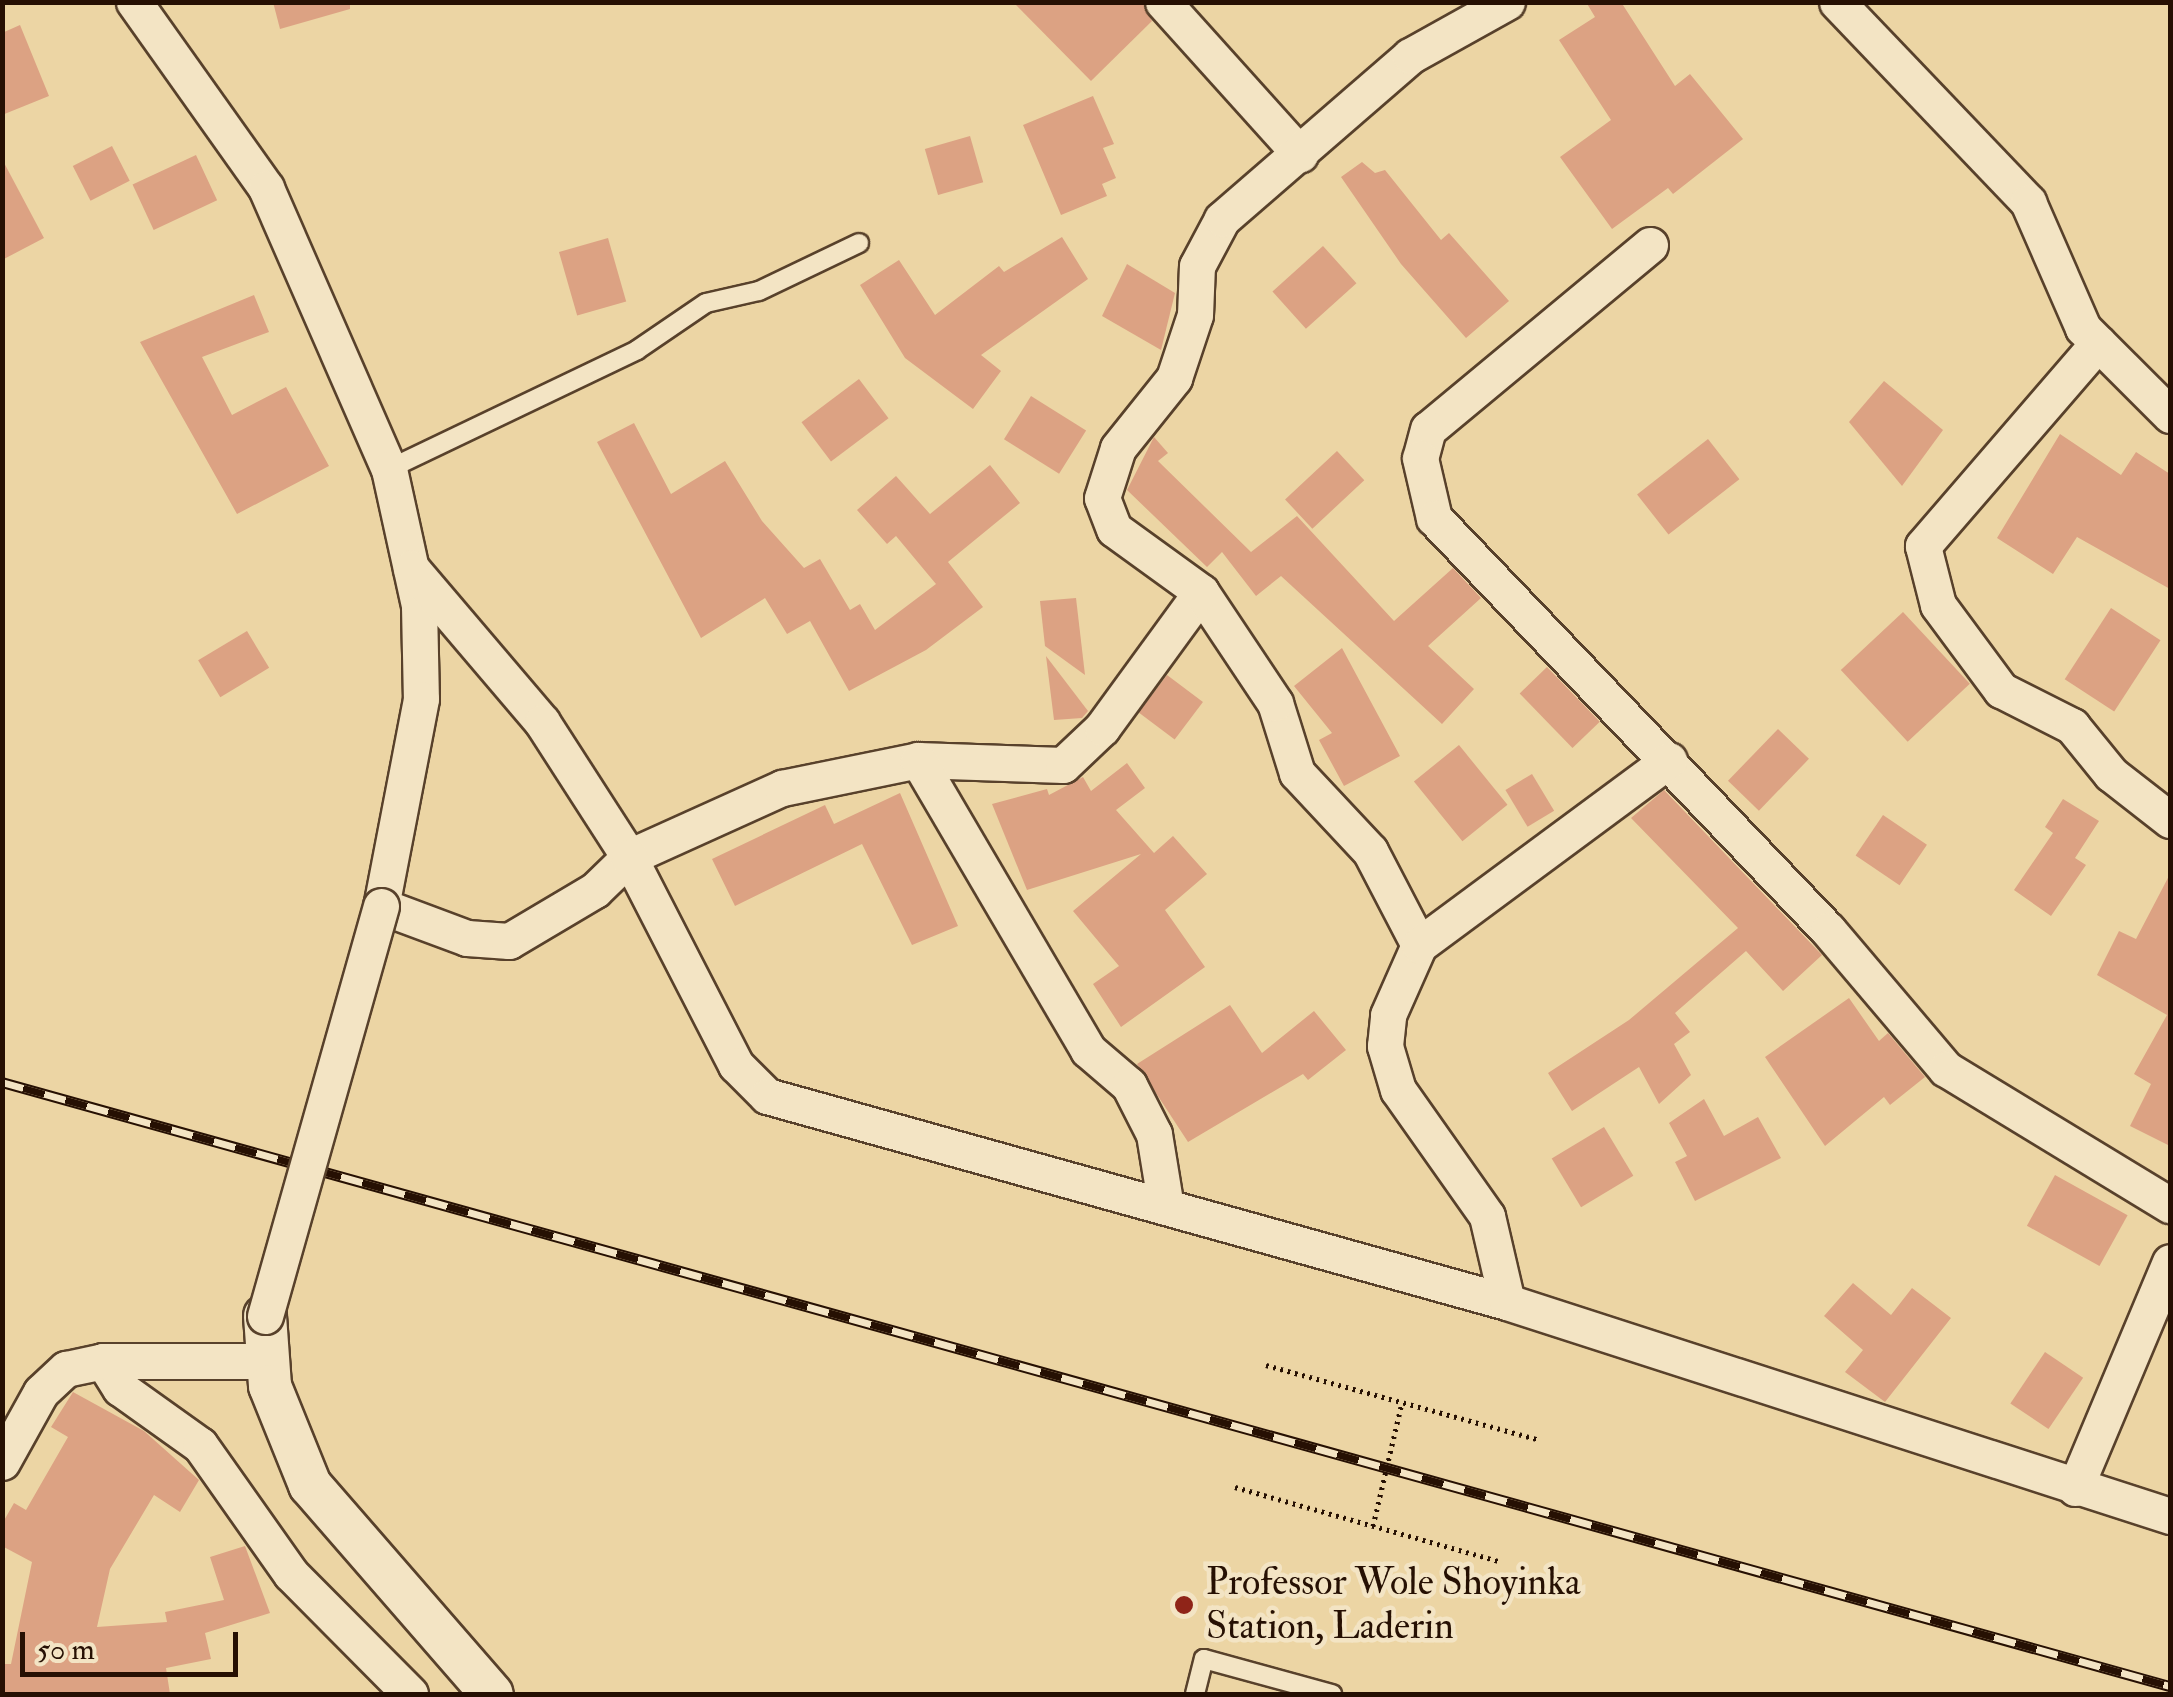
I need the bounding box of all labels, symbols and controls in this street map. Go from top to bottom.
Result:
place label: Professor Wole Shoyinka Station, Laderin [1206,1560,1581,1650]
marker: Professor Wole Shoyinka Station, Laderin [1171,1592,1197,1618]
scale bar [25,1612,242,1674]
text: 50 m [37,1631,95,1668]

